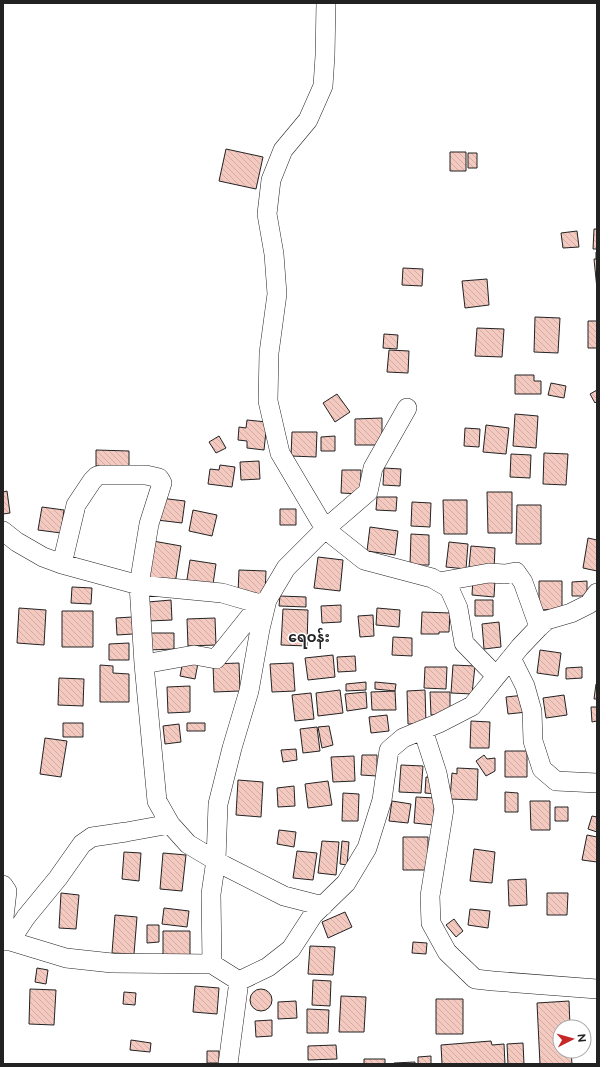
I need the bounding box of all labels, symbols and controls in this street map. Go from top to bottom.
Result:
district label: ရေဝန်း [288,627,330,649]
north arrow [552,1019,592,1059]
text: N [575,1033,588,1043]

